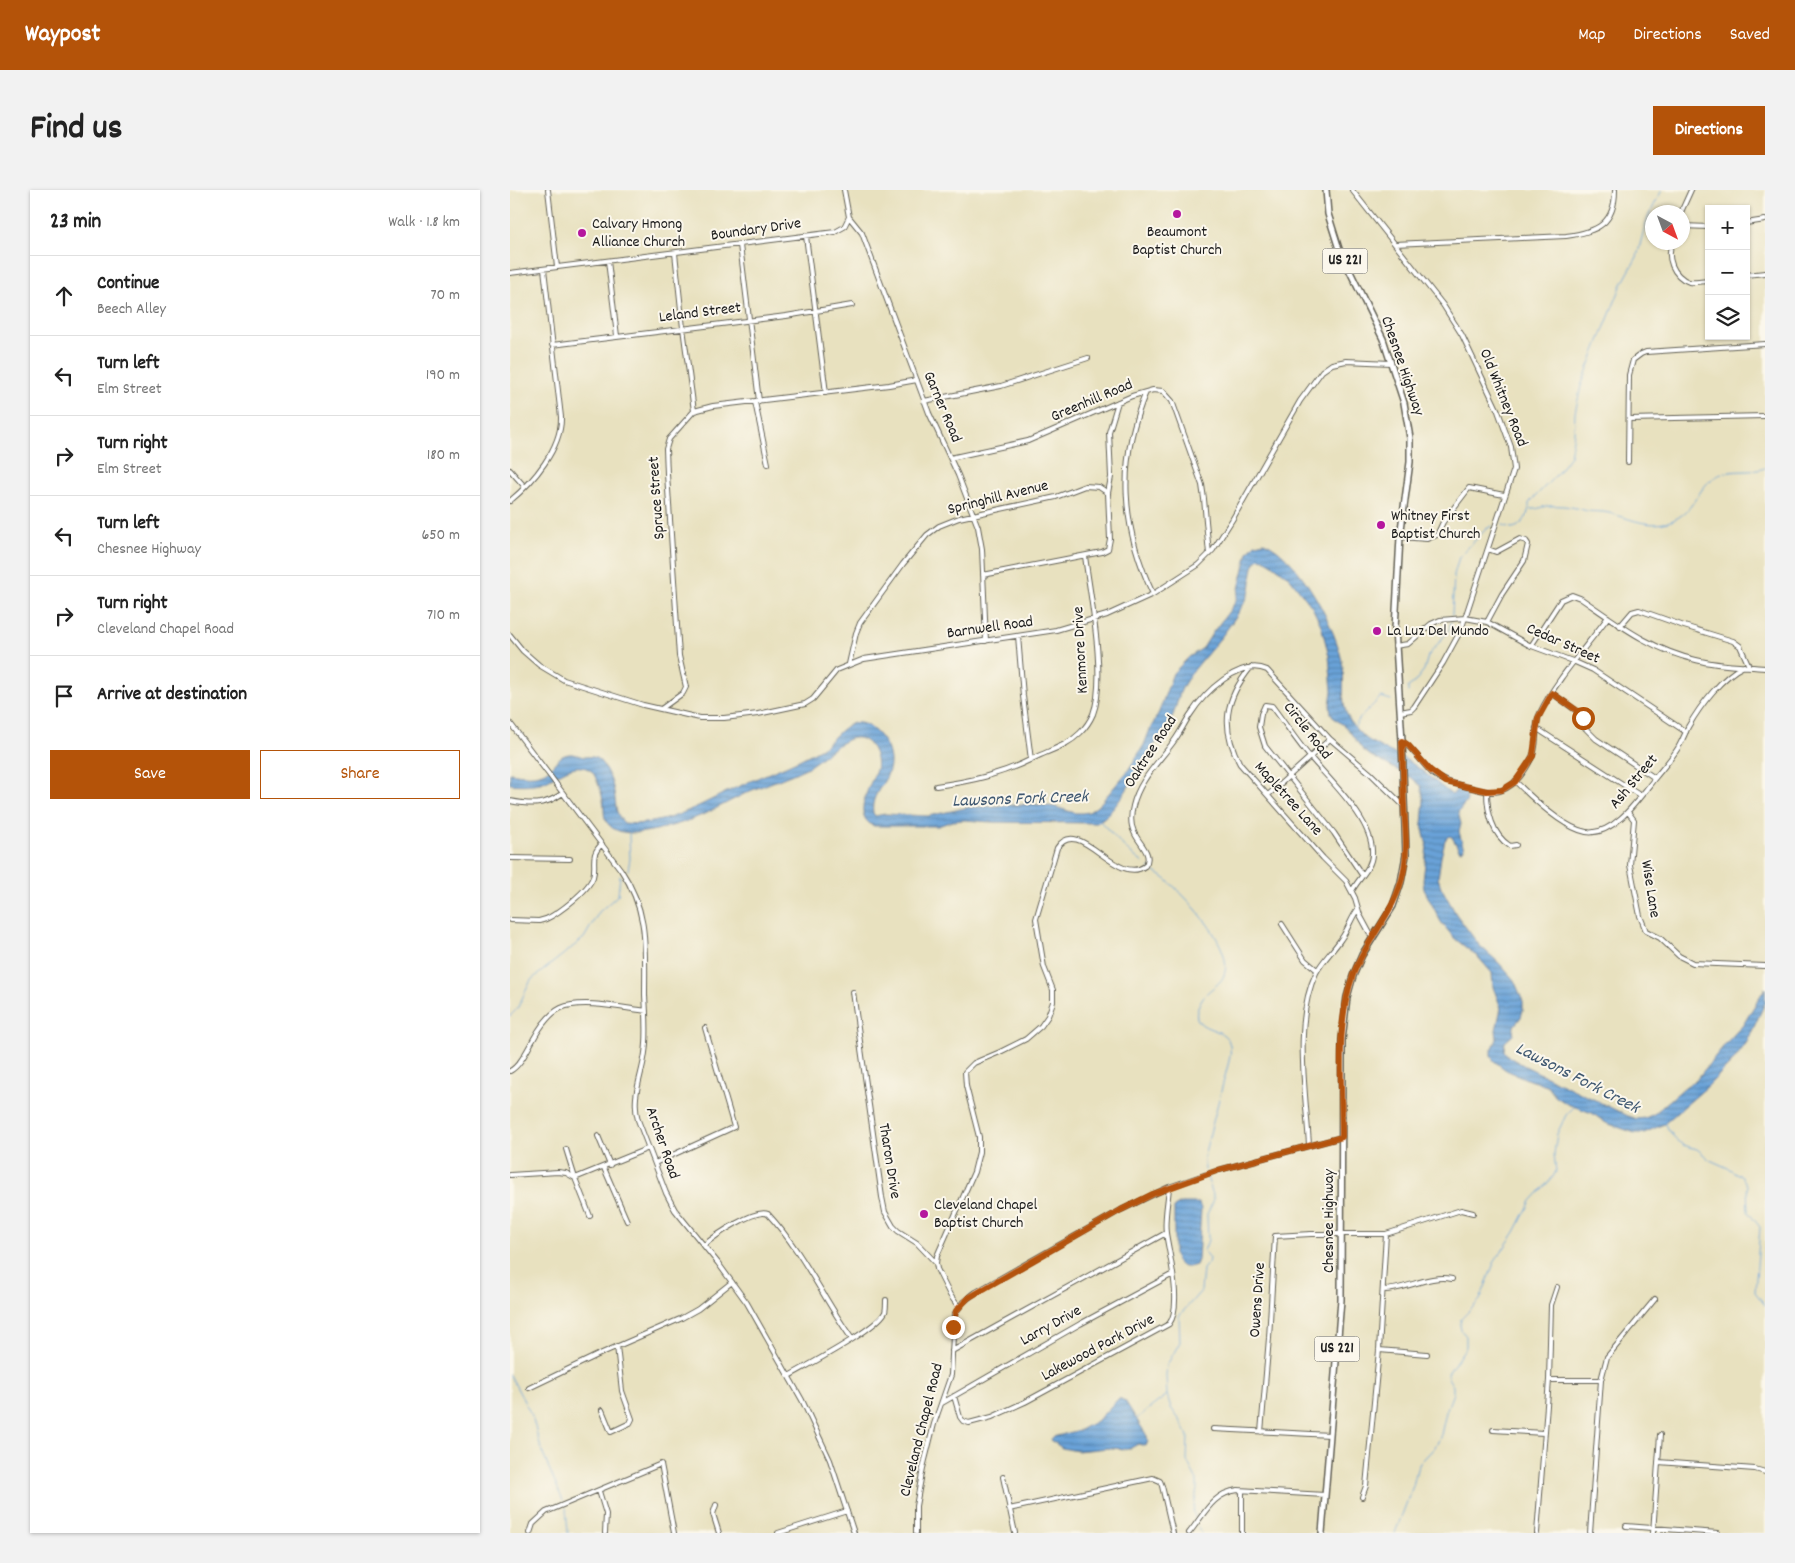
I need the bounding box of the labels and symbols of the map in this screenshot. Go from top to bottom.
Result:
north arrow [1645,205,1690,250]
marker: Beaumont Baptist Church [1171,208,1183,220]
street label: Boundary Drive [709,212,803,248]
place label: Calvary Hmong Alliance Church [592,213,685,254]
place label: Beaumont Baptist Church [1132,221,1222,262]
marker: Calvary Hmong Alliance Church [576,227,588,239]
road number: US 221 [1322,248,1368,274]
street label: Leland Street [658,297,742,329]
street label: Chesnee Highway [1374,313,1430,419]
street label: Old Whitney Road [1473,345,1533,451]
street label: Garner Road [917,368,967,446]
street label: Greenhill Road [1047,373,1137,429]
street label: Spruce Street [643,456,671,540]
street label: Springhill Avenue [945,474,1051,522]
place label: Whitney First Baptist Church [1391,505,1480,546]
marker: Whitney First Baptist Church [1375,519,1387,531]
street label: Kenmore Drive [1067,606,1095,694]
street label: Barnwell Road [945,611,1035,645]
street label: Cedar Street [1522,618,1604,670]
place label: La Luz Del Mundo [1387,620,1489,643]
marker: La Luz Del Mundo [1371,625,1383,637]
street label: Circle Road [1277,697,1337,765]
route start [1572,707,1595,730]
street label: Oaktree Road [1119,711,1183,793]
street label: Ash Street [1604,750,1664,814]
street label: Mapletree Lane [1248,757,1328,841]
water label: Lawsons Fork Creek [952,785,1090,815]
street label: Wise Lane [1634,859,1666,919]
water label: Lawsons Fork Creek [1511,1037,1645,1122]
street label: Archer Road [639,1104,685,1182]
street label: Tharon Drive [872,1122,906,1200]
street label: Chesnee Highway [1318,1169,1341,1273]
place label: Cleveland Chapel Baptist Church [934,1194,1037,1235]
marker: Cleveland Chapel Baptist Church [918,1208,930,1220]
street label: Owens Drive [1244,1262,1272,1338]
street label: Larry Drive [1016,1300,1086,1352]
street label: Lakewood Park Drive [1037,1308,1159,1388]
route end [942,1316,965,1339]
road number: US 221 [1314,1336,1360,1362]
street label: Cleveland Chapel Road [894,1361,950,1499]

